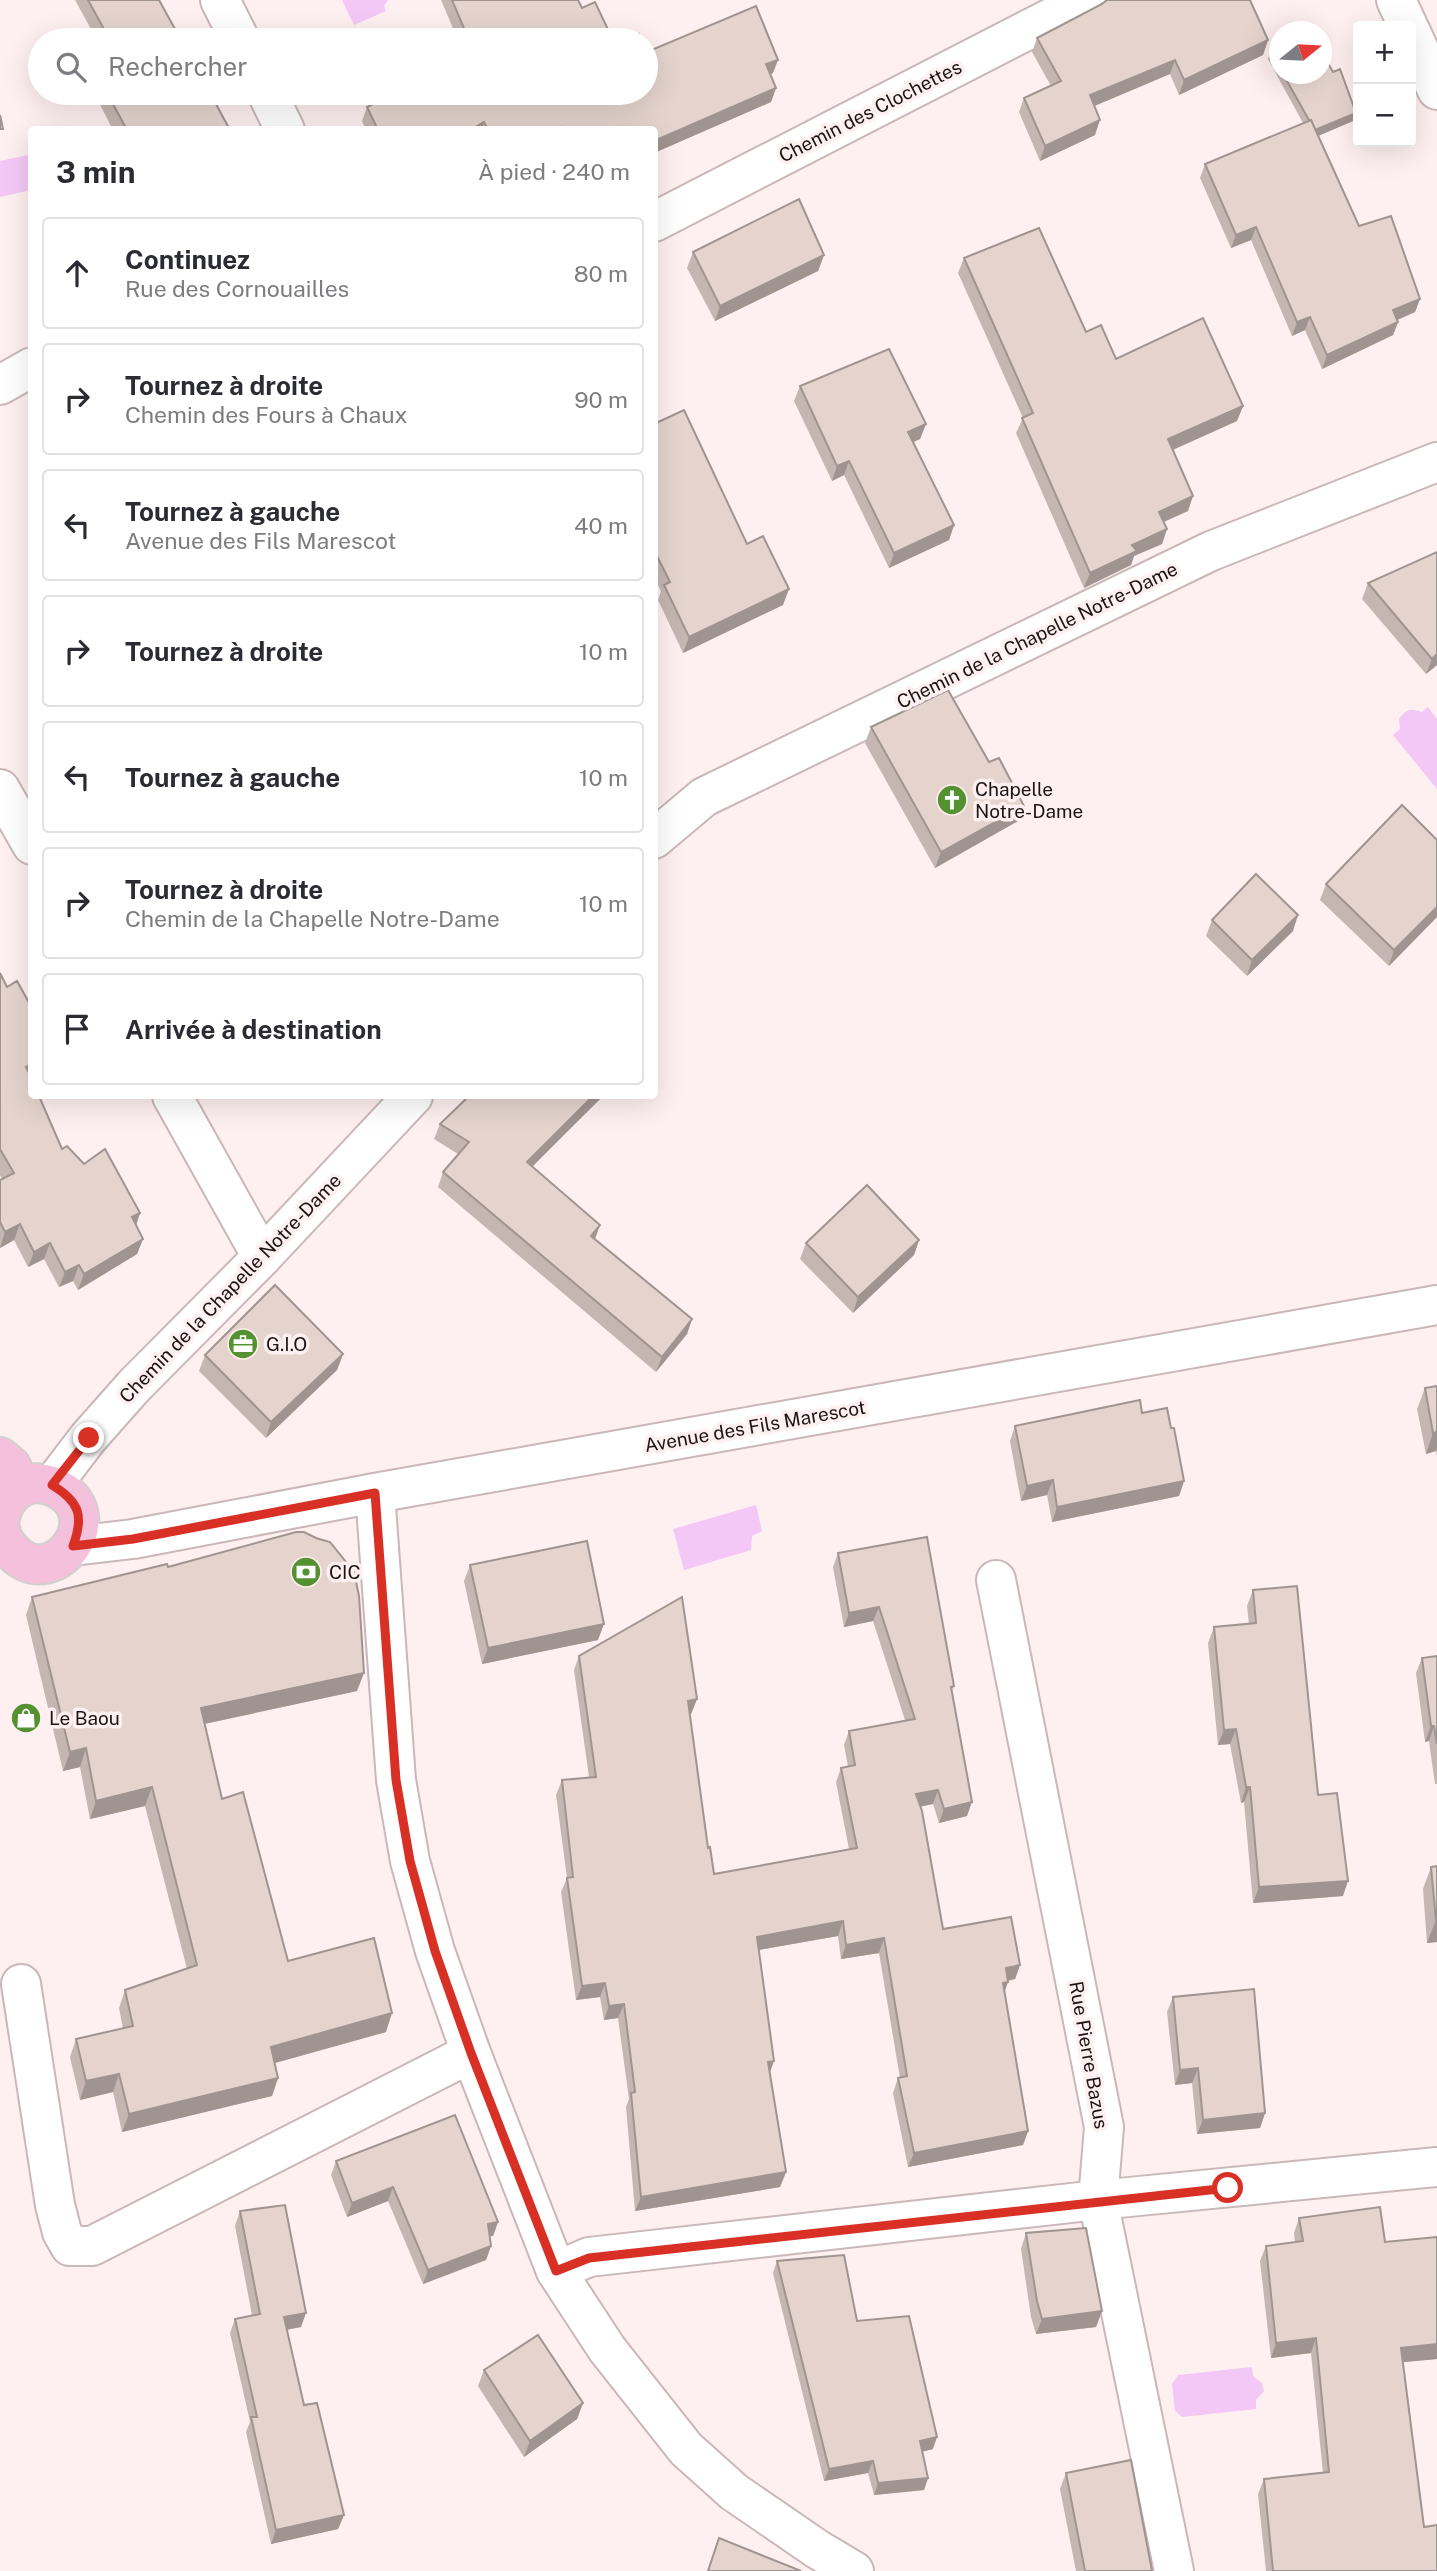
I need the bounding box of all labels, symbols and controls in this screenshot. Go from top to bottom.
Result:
north arrow [1269,21,1332,84]
map controls [1353,21,1416,147]
button: + [1353,21,1416,84]
search box [28,28,658,105]
icon: search [52,48,90,86]
text: Rechercher [108,51,247,82]
street label: Chemin des Clochettes [775,55,965,167]
button: − [1353,84,1416,147]
text: 3 min [56,154,135,190]
text: À pied · 240 m [478,158,630,185]
text: Continuez [125,244,250,275]
icon: ahead [58,254,96,292]
text: 80 m [574,260,628,287]
text: Rue des Cornouailles [125,275,349,302]
text: Tournez à droite [125,370,323,401]
icon: right [58,380,96,418]
text: 90 m [574,386,628,413]
text: Chemin des Fours à Chaux [125,401,408,428]
text: Tournez à gauche [125,496,340,527]
icon: left [58,506,96,544]
text: 40 m [574,512,628,539]
text: Avenue des Fils Marescot [125,527,397,554]
street label: Chemin de la Chapelle Notre-Dame [893,557,1181,713]
icon: right [58,632,96,670]
text: Tournez à droite [125,636,323,667]
text: 10 m [579,638,628,665]
icon: left [58,758,96,796]
text: Tournez à gauche [125,762,340,793]
text: 10 m [579,764,628,791]
place label: Chapelle Notre-Dame [975,778,1083,822]
church icon: Chapelle Notre-Dame [935,783,969,817]
text: Tournez à droite [125,874,323,905]
icon: right [58,884,96,922]
text: 10 m [579,890,628,917]
text: Chemin de la Chapelle Notre-Dame [125,905,500,932]
icon: arrive [58,1010,96,1048]
text: Arrivée à destination [125,1014,382,1045]
street label: Chemin de la Chapelle Notre-Dame [115,1169,345,1407]
office icon: G.I.O [226,1327,260,1361]
place label: G.I.O [266,1333,307,1355]
street label: Avenue des Fils Marescot [643,1396,867,1456]
route end [73,1422,104,1453]
bank icon: CIC [289,1555,323,1589]
place label: CIC [329,1561,361,1583]
shop icon: Le Baou [9,1701,43,1735]
place label: Le Baou [49,1707,120,1729]
street label: Rue Pierre Bazus [1065,1979,1113,2131]
route start [1212,2172,1243,2203]

